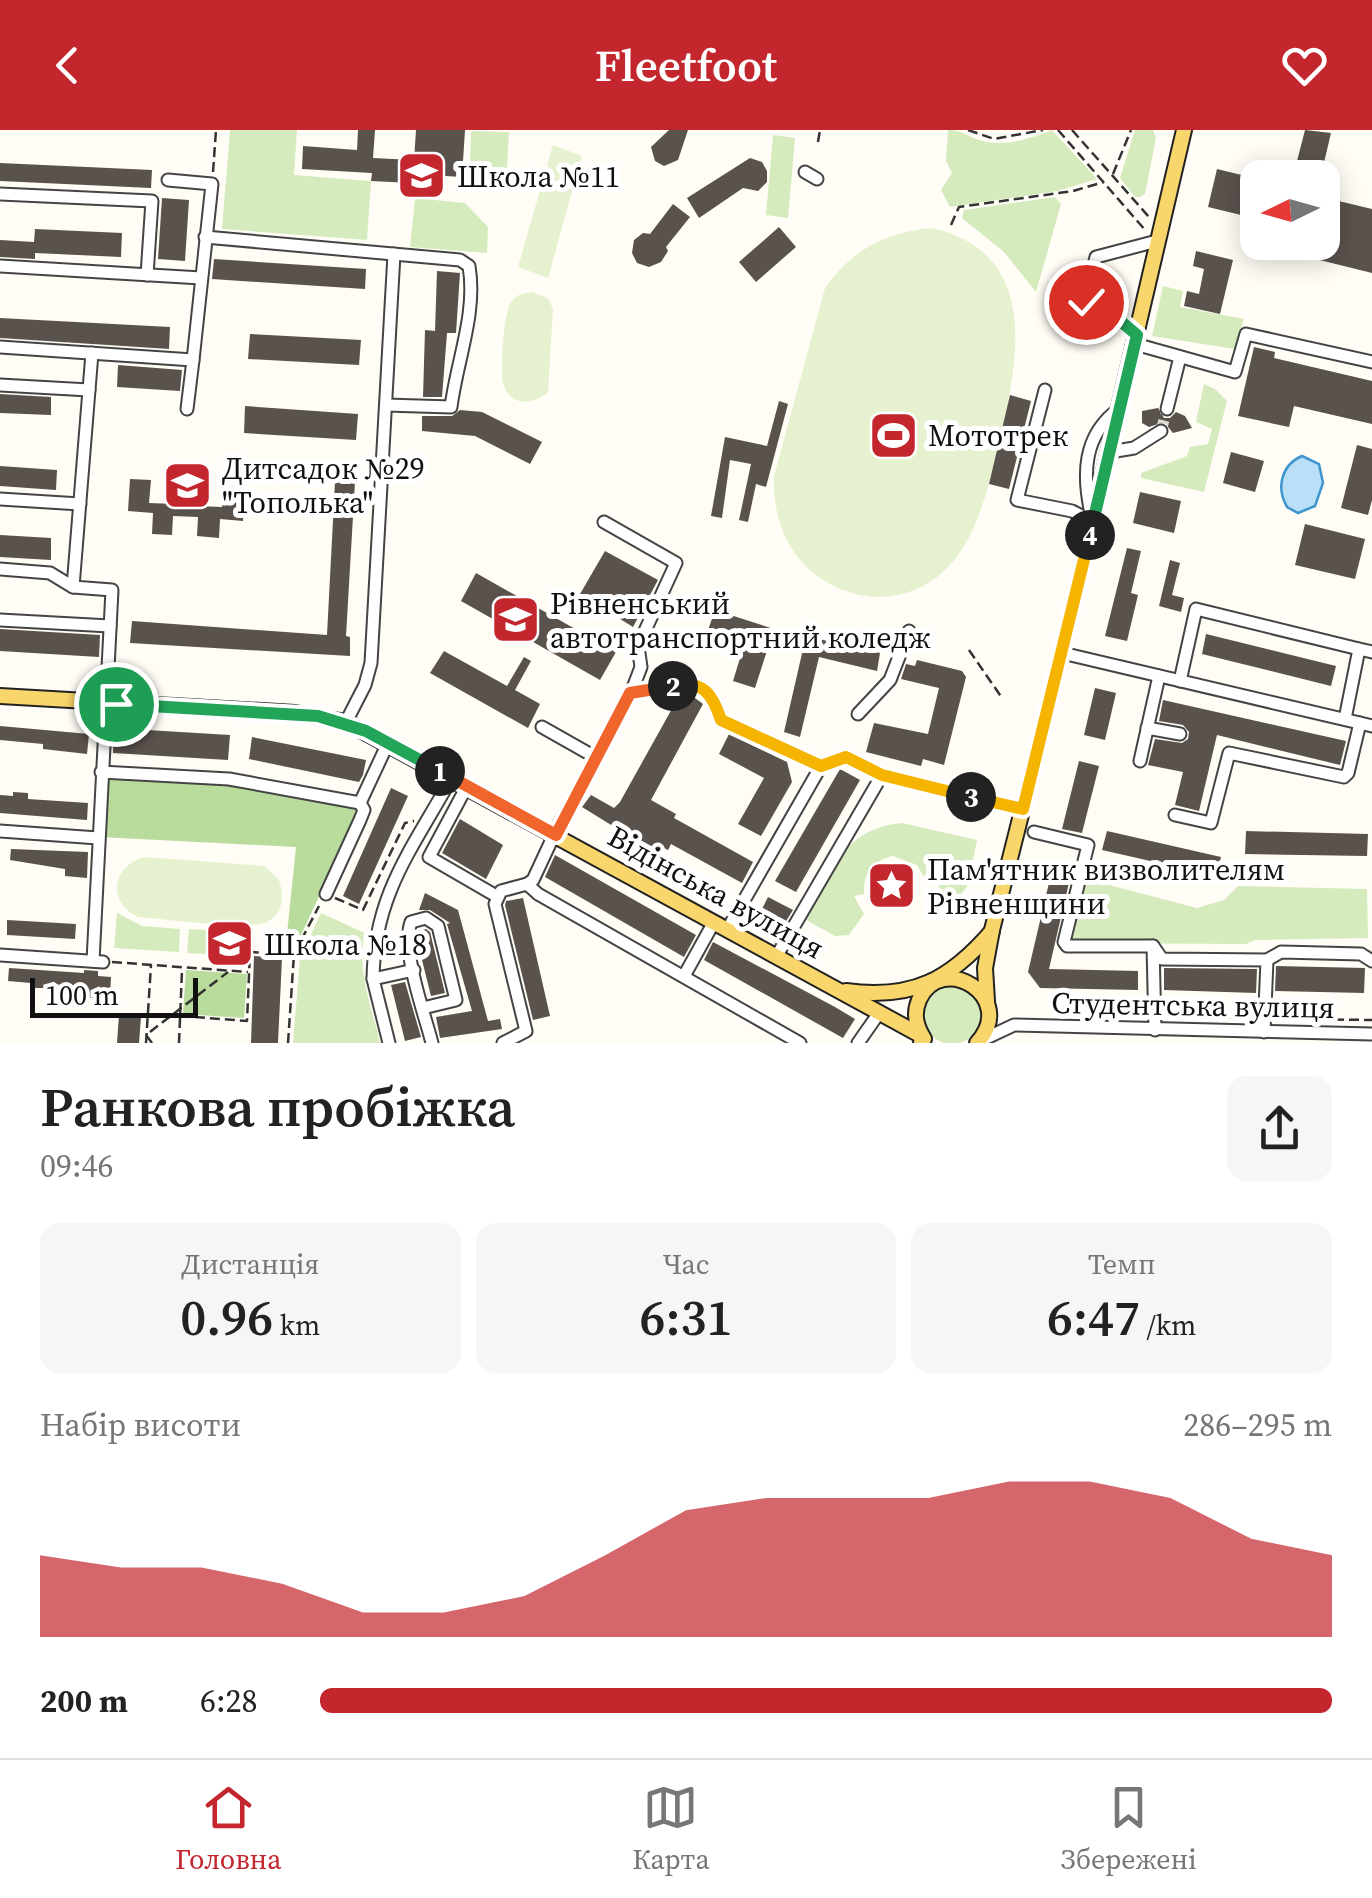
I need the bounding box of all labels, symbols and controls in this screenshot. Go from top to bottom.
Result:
text: Fleetfoot [595,34,777,96]
icon: back [40,38,95,93]
icon: heart [1277,38,1332,93]
school or university icon: Школа №11 [396,150,448,202]
place label: Школа №11 [457,156,620,197]
north arrow [1240,160,1340,260]
map controls [1240,160,1340,260]
pin [1044,260,1129,345]
icon: check [1059,275,1114,330]
sports icon: Мототрек [867,409,919,461]
place label: Мототрек [928,415,1069,456]
place label: Дитсадок №29 "Тополька" [222,448,425,523]
school or university icon: Дитсадок №29 "Тополька" [161,459,213,511]
pin: 4 [1065,510,1115,560]
text: 4 [1082,516,1098,554]
place label: Рівненський автотранспортний коледж [550,583,931,658]
school or university icon: Рівненський автотранспортний коледж [489,594,541,646]
pin: 2 [648,661,698,711]
pin [74,662,159,747]
text: 2 [665,667,681,705]
icon: arrive [89,677,144,732]
pin: 1 [415,746,465,796]
text: 1 [432,752,448,790]
pin: 3 [946,772,996,822]
text: 3 [963,778,979,816]
street label: Відінська вулиця [601,816,831,968]
place label: Пам'ятник визволителям Рівненщини [927,849,1285,924]
place icon: Пам'ятник визволителям Рівненщини [866,860,918,912]
school or university icon: Школа №18 [203,918,255,970]
place label: Школа №18 [264,924,427,965]
scale bar [30,973,198,1018]
text: 100 m [45,976,119,1014]
street label: Студентська вулиця [1051,982,1335,1028]
text: Ранкова пробіжка [40,1069,515,1144]
button: share [1227,1076,1332,1181]
text: 09:46 [40,1144,114,1188]
text: Дистанція [181,1245,319,1283]
text: Час [663,1245,709,1283]
text: Темп [1088,1245,1155,1283]
text: 0.96 [180,1283,273,1352]
text: 6:31 [639,1283,732,1352]
text: 6:47 [1047,1283,1140,1352]
text: km [273,1306,320,1344]
text: /km [1140,1306,1196,1344]
text: Набір висоти [40,1403,241,1447]
text: 286–295 m [1183,1403,1332,1447]
text: 200 m [40,1679,128,1723]
text: 6:28 [200,1679,258,1723]
tab: Головна [175,1780,282,1878]
tab: Карта [632,1780,710,1878]
tab: Збережені [1060,1780,1197,1878]

